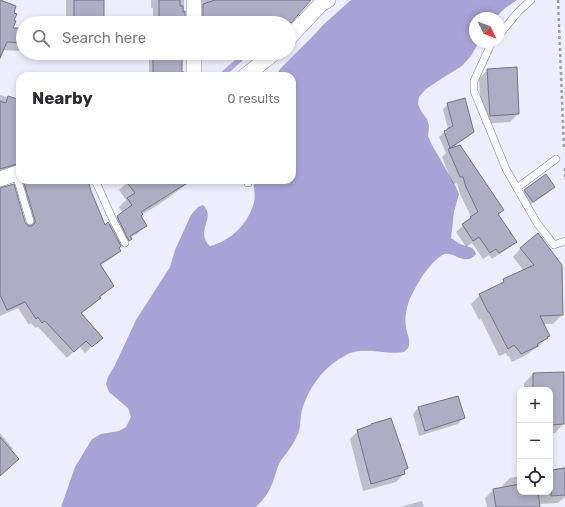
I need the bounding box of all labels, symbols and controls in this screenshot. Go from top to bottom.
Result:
north arrow [469,12,505,48]
search box [16,16,296,60]
icon: search [30,27,52,49]
text: Search here [62,29,146,47]
text: Nearby [32,88,93,108]
text: 0 results [227,91,280,106]
map controls [517,387,553,495]
button: + [517,387,553,423]
button: − [517,423,553,459]
button: locate [517,459,553,495]

